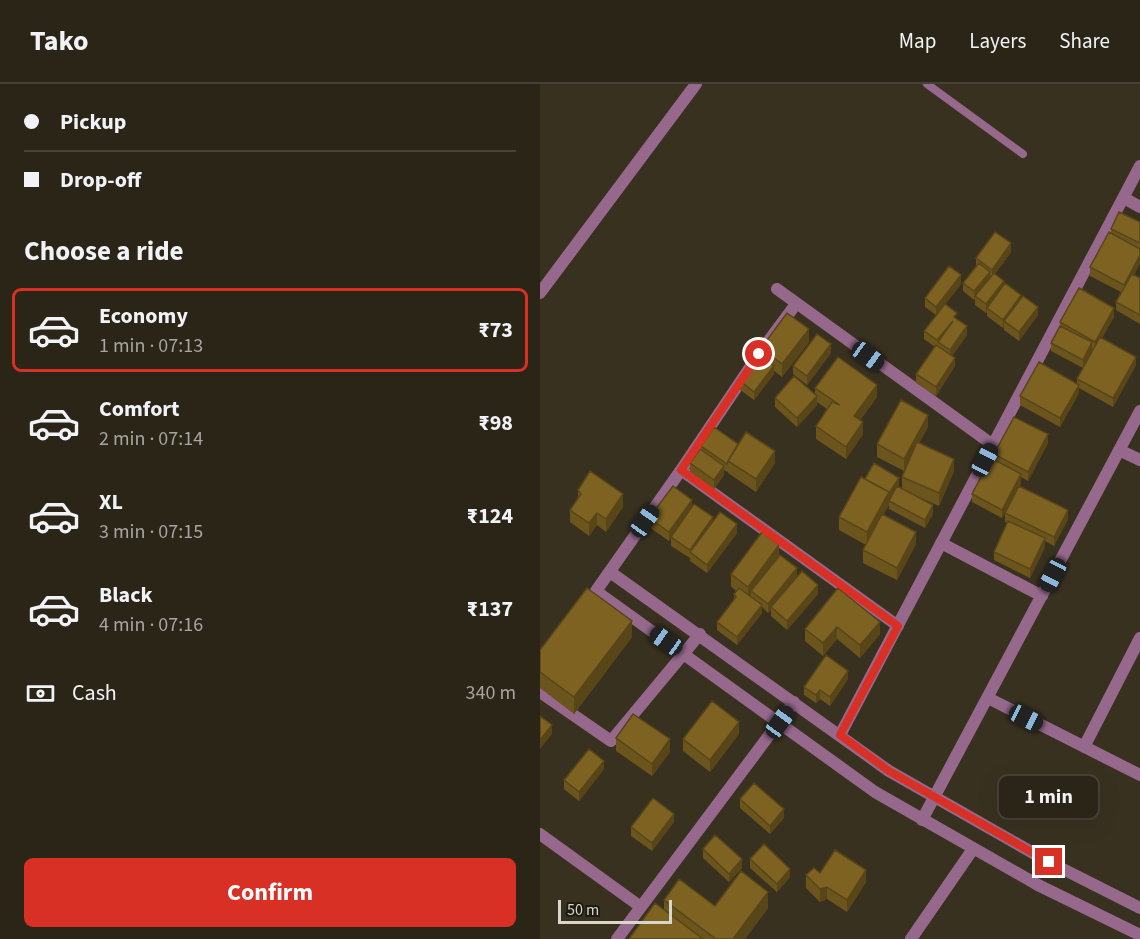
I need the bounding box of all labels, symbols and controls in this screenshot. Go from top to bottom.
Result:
text: Tako [30,21,89,61]
text: Map [899,26,936,56]
text: Layers [969,26,1026,56]
text: Share [1059,26,1110,56]
text: Pickup [60,106,126,138]
text: Drop-off [60,164,141,196]
text: Choose a ride [24,232,184,271]
text: Economy [99,300,188,332]
icon: car [27,303,81,357]
text: ₹73 [478,314,513,346]
text: 1 min · 07:13 [99,332,203,360]
car [848,338,888,374]
route start [745,340,772,367]
text: Comfort [99,393,180,425]
icon: car [27,396,81,450]
text: ₹98 [478,407,513,439]
text: 2 min · 07:14 [99,425,203,453]
car [969,440,1001,480]
text: XL [99,486,123,518]
icon: car [27,489,81,543]
text: ₹124 [467,500,513,532]
car [627,501,663,541]
text: 3 min · 07:15 [99,518,203,546]
car [1037,555,1069,595]
text: Black [99,579,153,611]
icon: car [27,582,81,636]
text: ₹137 [467,593,513,625]
text: 4 min · 07:16 [99,611,203,639]
car [646,623,686,659]
icon: cash [24,677,57,710]
text: Cash [72,677,117,709]
text: 340 m [466,679,516,707]
car [762,702,798,742]
car [1006,702,1046,734]
callout: 1 min [1000,775,1098,817]
text: 1 min [1024,783,1073,811]
route end [1035,848,1062,875]
button: Confirm [24,858,516,927]
scale bar [558,897,672,924]
text: 50 m [567,899,599,921]

